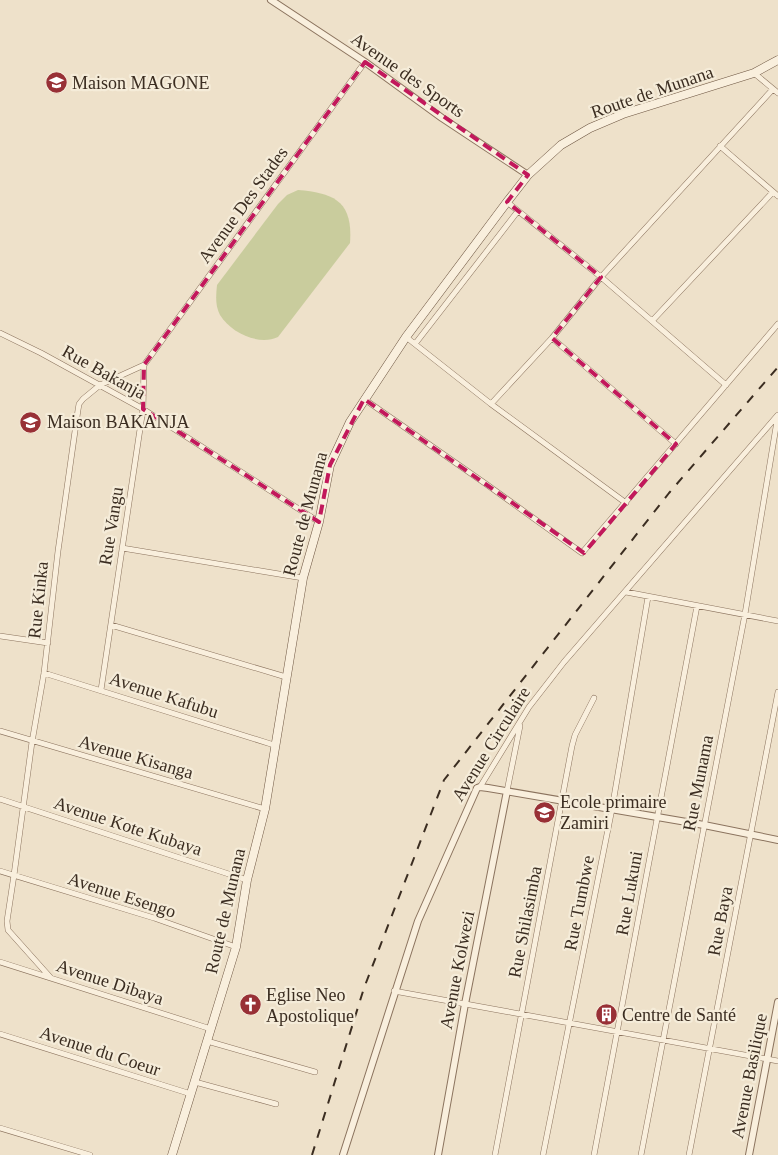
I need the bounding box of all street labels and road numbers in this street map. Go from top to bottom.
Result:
street label: Avenue des Sports [348,28,468,122]
street label: Route de Munana [588,62,716,122]
street label: Avenue Des Stades [194,143,292,267]
street label: Rue Bakanja [59,341,149,403]
street label: Route de Munana [279,450,331,578]
street label: Rue Vangu [95,485,127,567]
street label: Rue Kinka [24,560,52,640]
street label: Avenue Kafubu [107,668,221,722]
street label: Avenue Circulaire [448,683,534,805]
street label: Avenue Kisanga [76,731,196,783]
street label: Rue Munama [679,733,717,833]
street label: Avenue Kote Kubaya [51,793,205,859]
street label: Route de Munana [201,846,249,976]
street label: Rue Lukuni [612,849,646,937]
street label: Rue Tumbwe [560,854,598,952]
street label: Rue Shilasimba [504,864,546,980]
street label: Avenue Esengo [66,868,178,922]
street label: Rue Baya [703,884,737,958]
street label: Avenue Kolwezi [436,909,478,1031]
street label: Avenue Dibaya [54,955,166,1009]
street label: Avenue Basilique [727,1012,771,1140]
street label: Avenue du Coeur [37,1022,163,1080]

